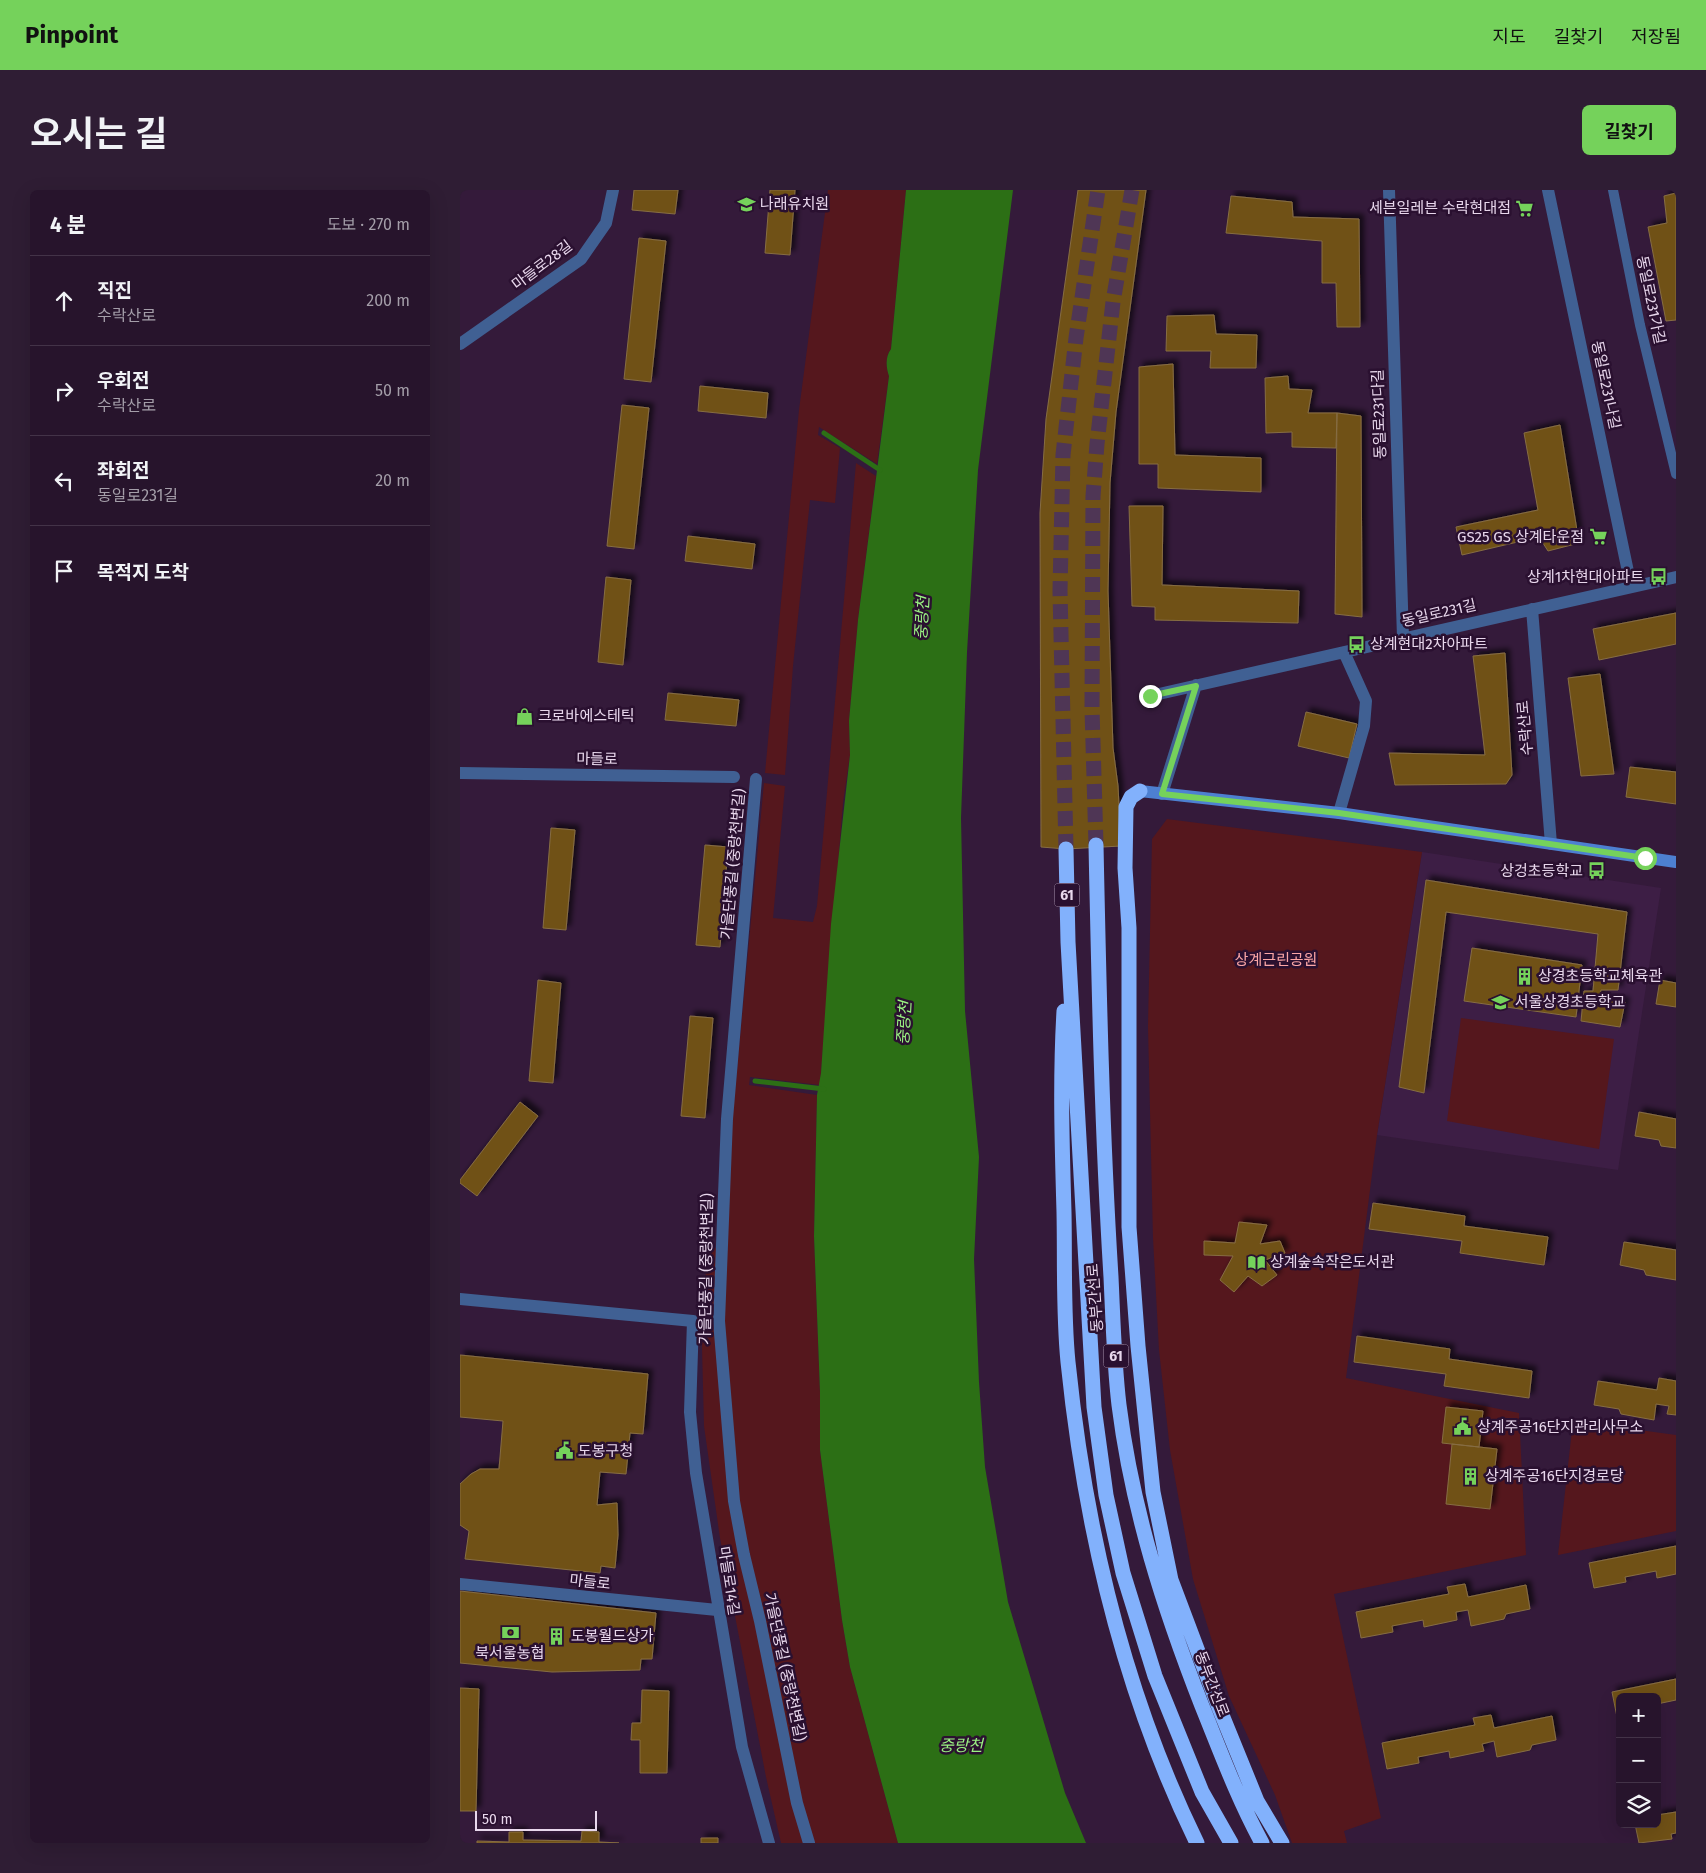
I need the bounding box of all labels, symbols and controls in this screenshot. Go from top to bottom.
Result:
text: Pinpoint [25,21,118,49]
text: 지도 [1493,26,1526,48]
text: 길찾기 [1554,26,1603,48]
text: 저장됨 [1631,26,1681,48]
button: 길찾기 [1582,105,1676,155]
text: 오시는 길 [30,113,167,155]
school or university icon: 나래유치원 [736,194,756,214]
place label: 나래유치원 [760,195,829,213]
supermarket icon: 세븐일레븐 수락현대점 [1515,198,1535,218]
place label: 세븐일레븐 수락현대점 [1369,199,1511,217]
text: 4 분 [50,212,86,238]
text: 도보 · 270 m [327,215,410,234]
street label: 마들로28길 [508,236,576,294]
street label: 동일로231가길 [1633,254,1669,346]
text: 직진 [97,279,132,302]
icon: ahead [50,287,78,315]
text: 200 m [366,291,410,310]
text: 수락산로 [97,306,156,325]
street label: 동일로231나길 [1588,339,1624,431]
text: 우회전 [97,369,149,392]
street label: 동일로231다길 [1368,369,1390,459]
icon: right [50,377,78,405]
text: 50 m [375,381,410,400]
text: 수락산로 [97,396,156,415]
text: 좌회전 [97,459,149,482]
icon: left [50,467,78,495]
text: 20 m [375,471,410,490]
text: 동일로231길 [97,486,178,505]
supermarket icon: GS25 GS 상계타운점 [1588,527,1608,547]
place label: GS25 GS 상계타운점 [1457,528,1584,546]
icon: arrive [50,557,78,585]
text: 목적지 도착 [97,561,189,584]
bus stop icon: 상계1차현대아파트 [1648,567,1668,587]
place label: 상계1차현대아파트 [1527,568,1644,586]
water label: 중랑천 [911,593,933,641]
street label: 동일로231길 [1400,596,1478,630]
bus stop icon: 상계현대2차아파트 [1346,634,1366,654]
place label: 상계현대2차아파트 [1370,635,1488,653]
route end [1139,685,1162,708]
street label: 수락산로 [1514,700,1536,756]
shop icon: 크로바에스테틱 [514,706,534,726]
place label: 크로바에스테틱 [538,707,635,725]
street label: 마들로 [576,750,618,768]
street label: 가을단풍길 (중랑천변길) [717,788,749,940]
route start [1634,847,1657,870]
bus stop icon: 상겅초등학교 [1587,861,1607,881]
place label: 상겅초등학교 [1500,862,1583,880]
road number: 61 [1054,884,1080,906]
park label: 상계근린공원 [1235,951,1317,969]
building icon: 상경초등학교체육관 [1514,966,1534,986]
place label: 상경초등학교체육관 [1538,967,1662,985]
school or university icon: 서울상경초등학교 [1491,992,1511,1012]
place label: 서울상경초등학교 [1515,993,1625,1011]
water label: 중랑천 [893,998,915,1046]
street label: 가을단풍길 (중랑천변길) [696,1193,716,1345]
library icon: 상계숲속작은도서관 [1246,1252,1266,1272]
place label: 상계숲속작은도서관 [1270,1253,1394,1271]
street label: 동부간선로 [1084,1263,1106,1333]
road number: 61 [1104,1344,1128,1368]
public building icon: 상계주공16단지관리사무소 [1453,1417,1473,1437]
place label: 상계주공16단지관리사무소 [1477,1418,1643,1436]
public building icon: 도봉구청 [554,1441,574,1461]
place label: 도봉구청 [578,1442,633,1460]
building icon: 상계주공16단지경로당 [1461,1466,1481,1486]
place label: 상계주공16단지경로당 [1485,1467,1624,1485]
street label: 마들로14길 [715,1545,743,1617]
street label: 마들로 [568,1571,612,1593]
street label: 가을단풍길 (중랑천변길) [760,1591,810,1743]
bank icon: 북서울농협 [500,1622,520,1642]
building icon: 도봉월드상가 [547,1626,567,1646]
place label: 도봉월드상가 [571,1627,654,1645]
place label: 북서울농협 [475,1644,545,1662]
street label: 동부간선로 [1191,1649,1233,1719]
map controls [1616,1693,1661,1828]
button: + [1616,1693,1661,1738]
water label: 중랑천 [939,1736,985,1755]
button: − [1616,1738,1661,1783]
button: layers [1616,1783,1661,1828]
scale bar [475,1808,598,1831]
text: 50 m [482,1811,513,1828]

